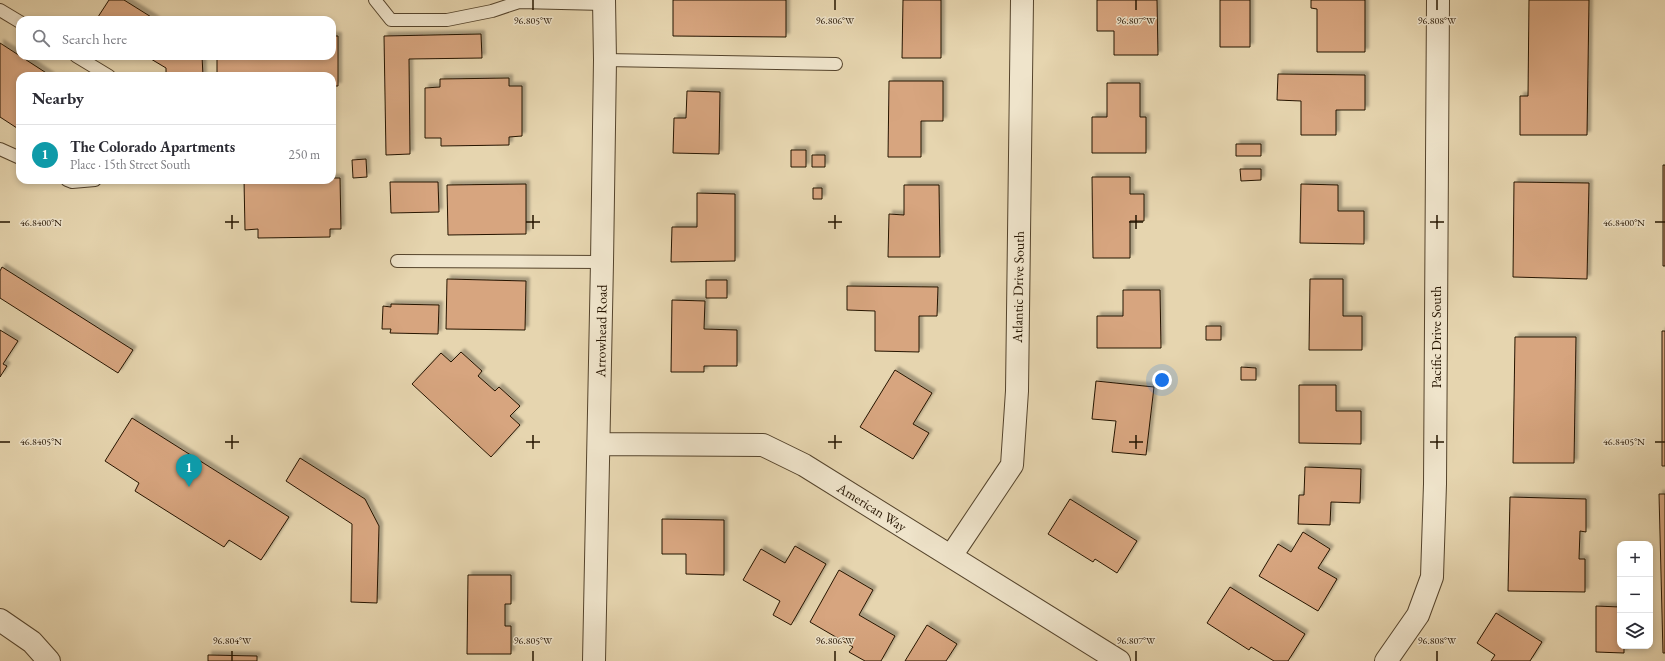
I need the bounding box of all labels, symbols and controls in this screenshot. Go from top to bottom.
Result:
text: 96.805°W [514,14,553,27]
text: 96.806°W [816,14,855,27]
text: 96.807°W [1117,14,1156,27]
text: 96.808°W [1418,14,1457,27]
search box [16,16,336,60]
icon: search [30,27,52,49]
text: Search here [62,29,127,48]
text: Nearby [32,87,84,109]
text: The Colorado Apartments [70,137,235,156]
text: 1 [42,146,48,163]
text: 250 m [289,146,320,163]
text: Place · 15th Street South [70,156,191,173]
text: 46.8400°N [20,216,62,229]
text: 46.8400°N [1603,216,1645,229]
street label: Atlantic Drive South [1008,231,1028,344]
street label: Arrowhead Road [591,284,611,379]
street label: Pacific Drive South [1427,286,1445,388]
your location [1152,370,1172,390]
text: 46.8405°N [20,435,62,448]
text: 46.8405°N [1603,435,1645,448]
pin: 1 [176,454,202,487]
street label: American Way [833,478,911,536]
map controls [1617,541,1653,649]
button: + [1617,541,1653,577]
button: − [1617,577,1653,613]
button: layers [1617,613,1653,649]
text: 96.804°W [213,634,252,647]
text: 96.805°W [514,634,553,647]
text: 96.806°W [816,634,855,647]
text: 96.807°W [1117,634,1156,647]
text: 96.808°W [1418,634,1457,647]

